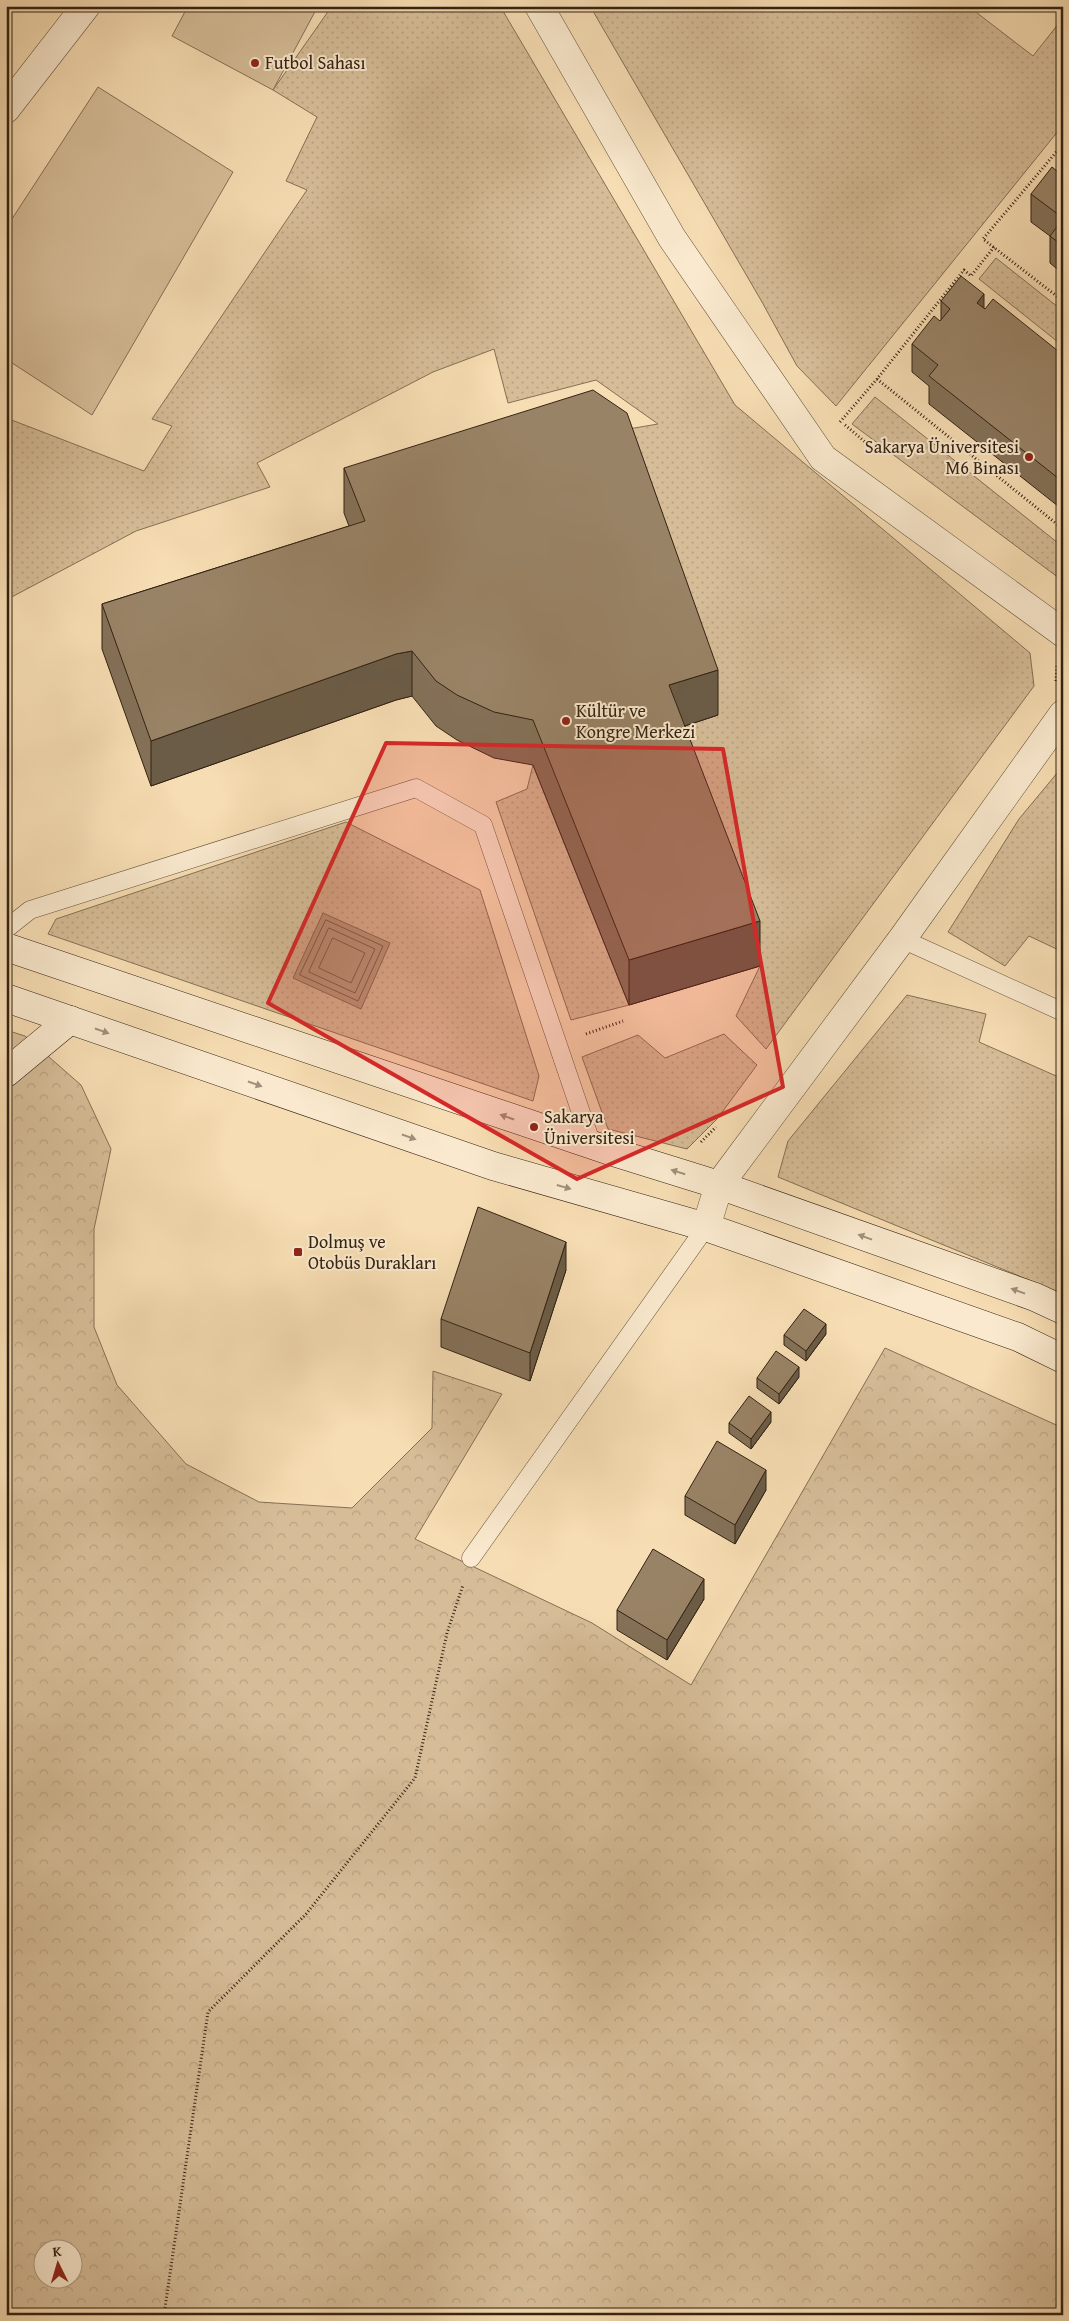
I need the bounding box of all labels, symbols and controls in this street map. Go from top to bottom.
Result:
place label: Futbol Sahası [265,49,366,76]
marker: Futbol Sahası [249,57,261,69]
place label: Sakarya Üniversitesi M6 Binası [865,433,1019,481]
marker: Sakarya Üniversitesi M6 Binası [1023,451,1035,463]
place label: Kültür ve Kongre Merkezi [576,697,695,745]
marker: Kültür ve Kongre Merkezi [560,715,572,727]
one-way arrow [94,1028,109,1035]
one-way arrow [248,1081,263,1089]
place label: Sakarya Üniversitesi [544,1103,635,1151]
one-way arrow [499,1112,514,1120]
marker: Sakarya Üniversitesi [528,1121,540,1133]
one-way arrow [402,1134,417,1142]
one-way arrow [671,1168,686,1176]
one-way arrow [556,1183,571,1191]
place label: Dolmuş ve Otobüs Durakları [308,1228,436,1276]
one-way arrow [857,1233,872,1241]
marker: Dolmuş ve Otobüs Durakları [292,1246,304,1258]
one-way arrow [1010,1287,1025,1295]
north arrow [32,2238,82,2288]
text: K [52,2241,62,2261]

